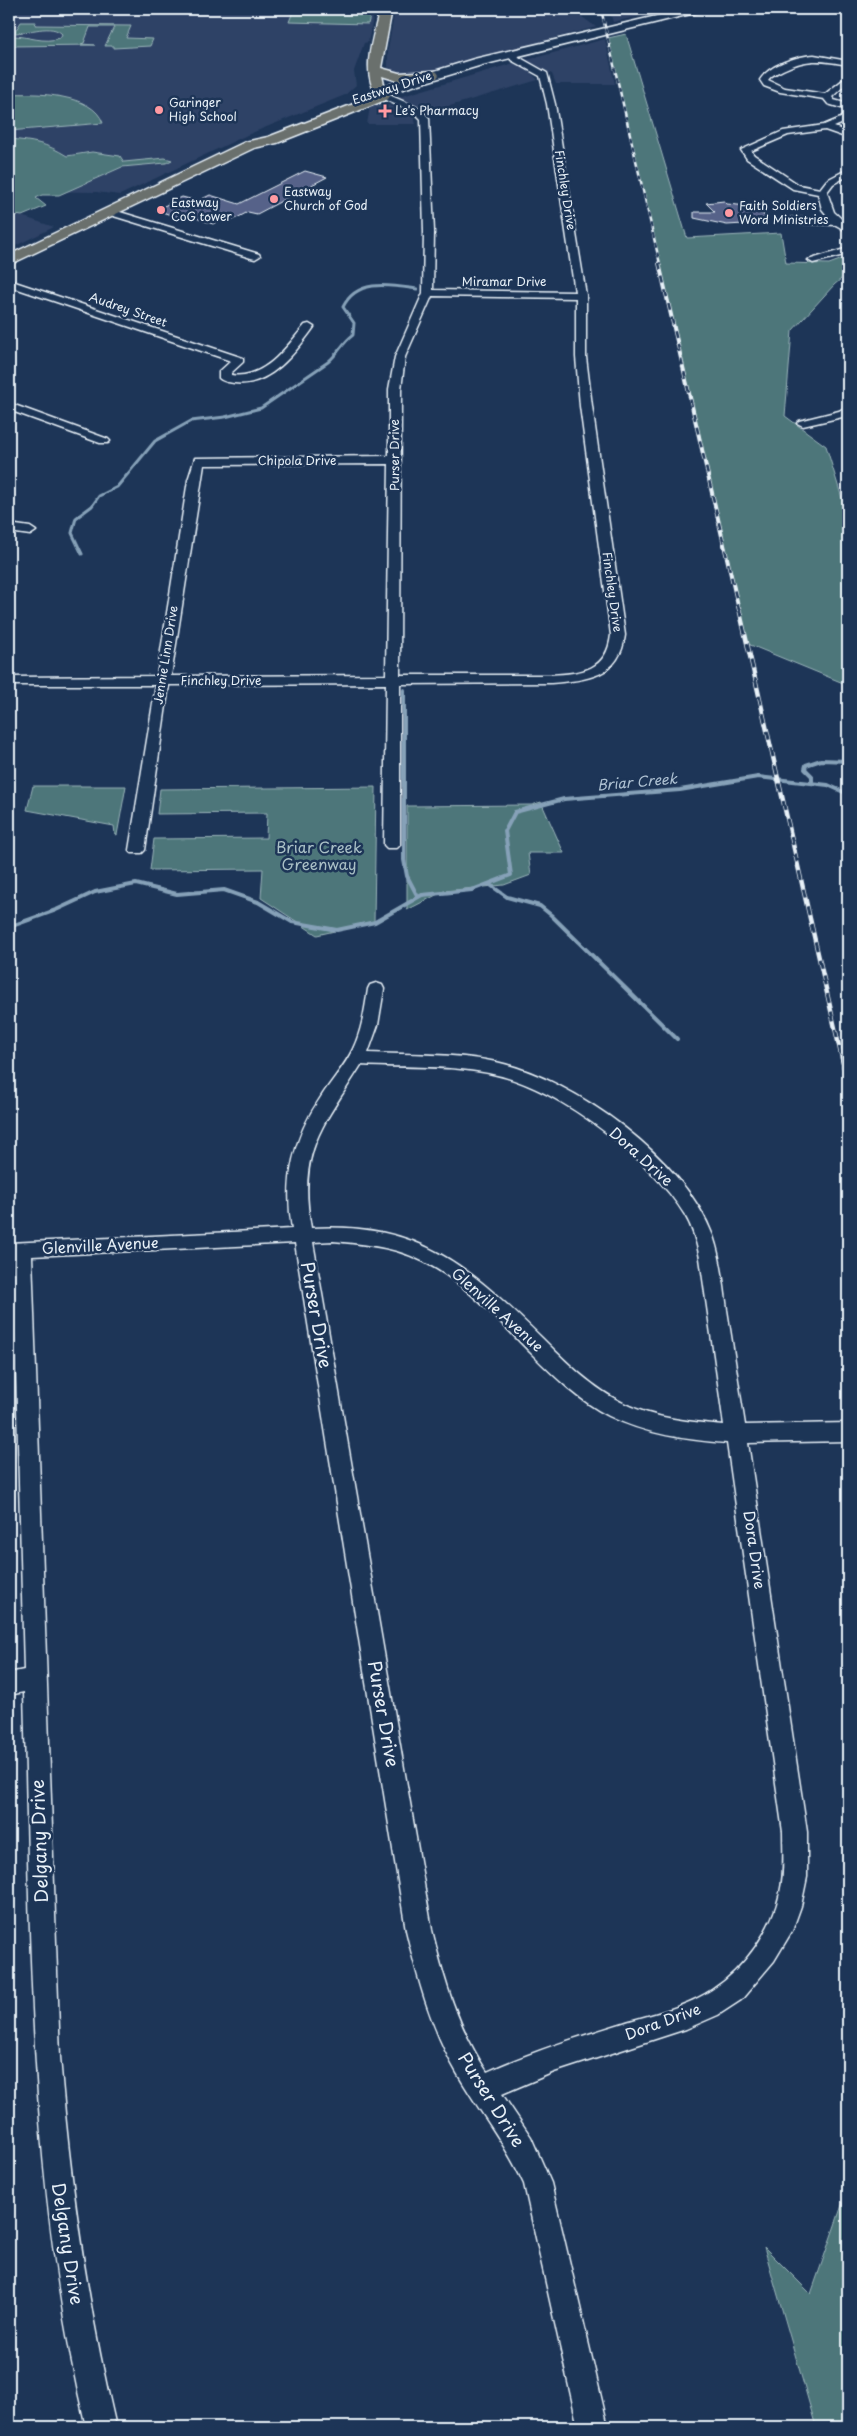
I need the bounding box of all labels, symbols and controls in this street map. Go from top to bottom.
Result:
street label: Eastway Drive [350,66,434,108]
place label: Garinger High School [169,93,237,125]
place label: Le's Pharmacy [395,101,479,119]
marker: Garinger High School [153,104,165,116]
marker: Le's Pharmacy [379,105,391,117]
street label: Finchley Drive [551,149,581,231]
place label: Eastway Church of God [284,182,368,214]
place label: Eastway CoG tower [171,193,232,225]
marker: Eastway Church of God [268,193,280,205]
place label: Faith Soldiers Word Ministries [739,196,829,228]
marker: Eastway CoG tower [155,204,167,216]
marker: Faith Soldiers Word Ministries [723,207,735,219]
street label: Miramar Drive [462,272,546,290]
street label: Audrey Street [87,287,170,331]
street label: Purser Drive [385,419,403,491]
street label: Chipola Drive [258,451,336,469]
street label: Finchley Drive [598,551,628,633]
street label: Jennie Linn Drive [148,604,182,706]
street label: Finchley Drive [181,671,261,689]
water label: Briar Creek [596,767,679,795]
park label: Briar Creek Greenway [276,835,362,875]
street label: Dora Drive [605,1121,679,1191]
street label: Glenville Avenue [41,1230,159,1259]
street label: Purser Drive [295,1259,340,1370]
street label: Glenville Avenue [447,1261,549,1356]
street label: Dora Drive [739,1509,772,1591]
street label: Purser Drive [362,1658,407,1769]
street label: Delgany Drive [23,1779,54,1903]
street label: Dora Drive [621,1996,704,2045]
street label: Purser Drive [452,2046,532,2152]
street label: Delgany Drive [46,2181,91,2307]

